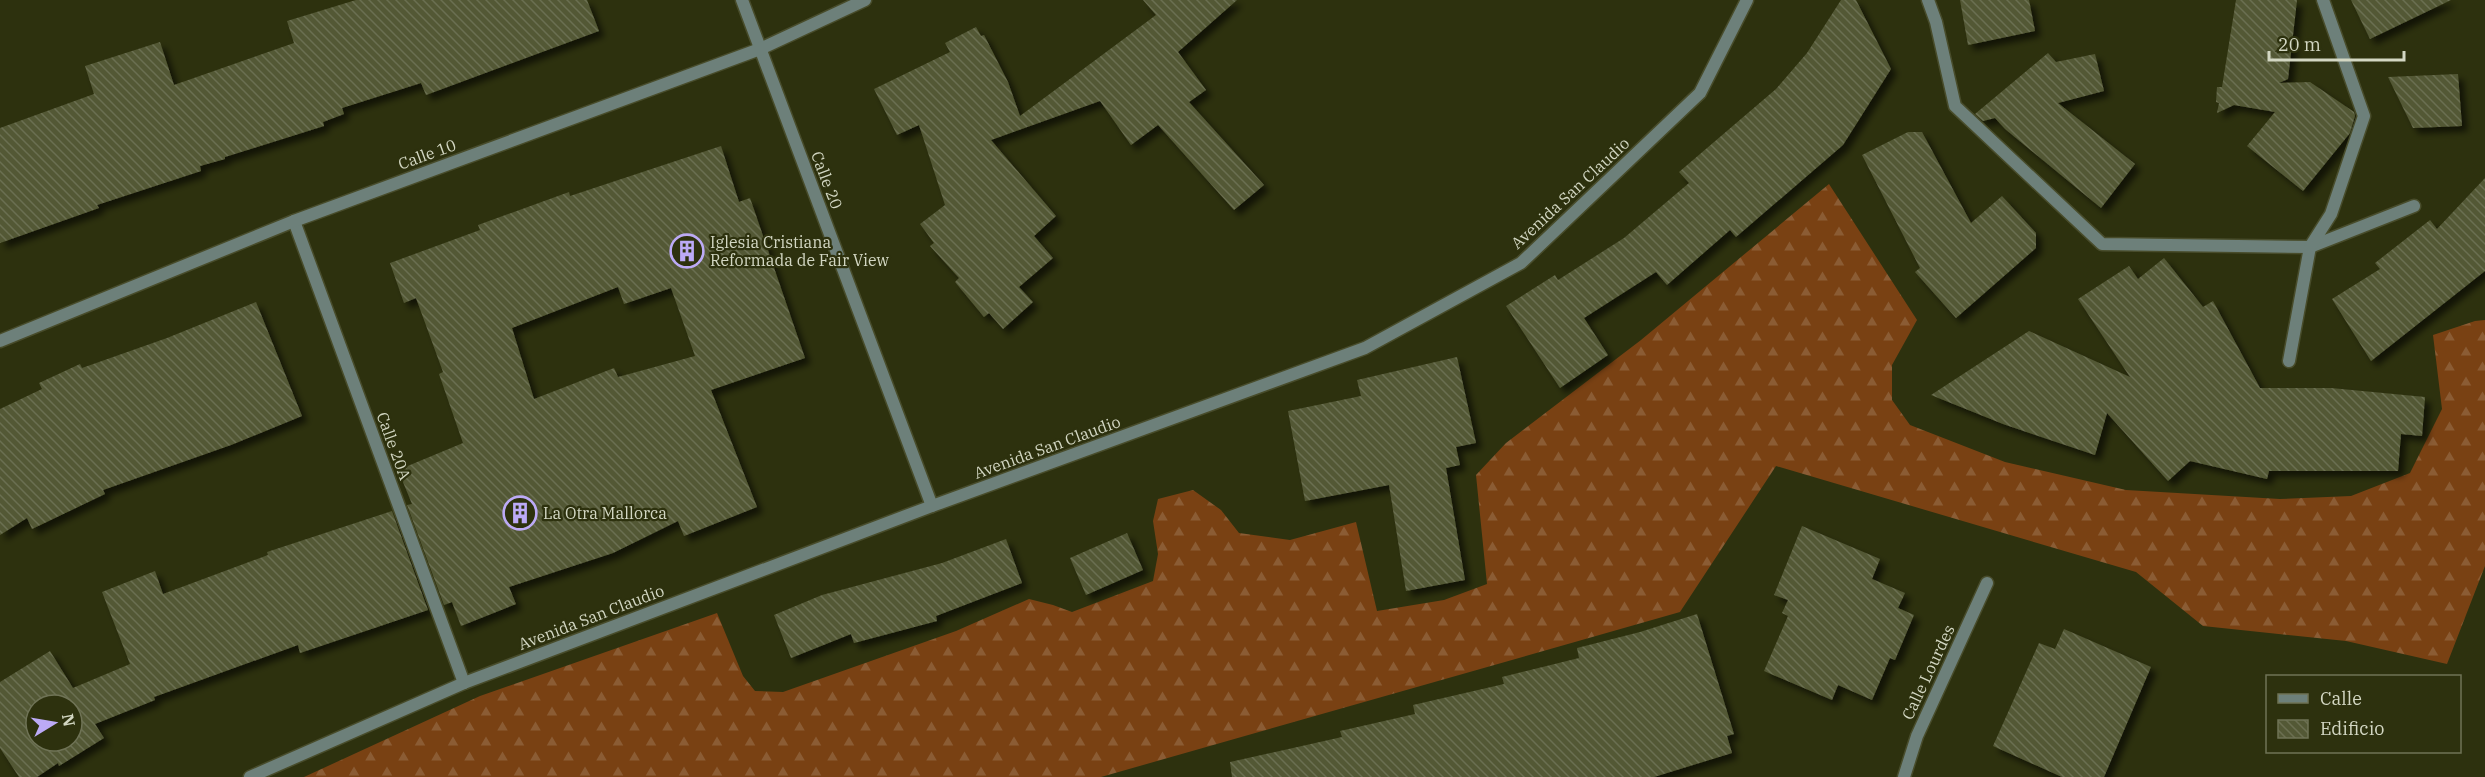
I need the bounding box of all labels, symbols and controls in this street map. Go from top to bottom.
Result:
scale bar [2269,24,2404,62]
text: 20 m [2278,33,2321,56]
street label: Avenida San Claudio [1507,133,1633,253]
street label: Calle 10 [395,134,459,174]
street label: Calle 20 [807,148,847,212]
place label: Iglesia Cristiana Reformada de Fair View [710,232,890,270]
building icon: Iglesia Cristiana Reformada de Fair View [669,233,705,269]
street label: Calle 20A [372,409,416,483]
street label: Avenida San Claudio [971,411,1123,483]
building icon: La Otra Mallorca [502,495,538,531]
place label: La Otra Mallorca [543,503,667,523]
street label: Avenida San Claudio [515,580,667,654]
street label: Calle Lourdes [1897,621,1959,723]
legend [2266,675,2461,753]
text: Calle [2320,687,2362,710]
north arrow [24,693,84,753]
text: N [58,712,80,728]
text: Edificio [2320,717,2384,740]

